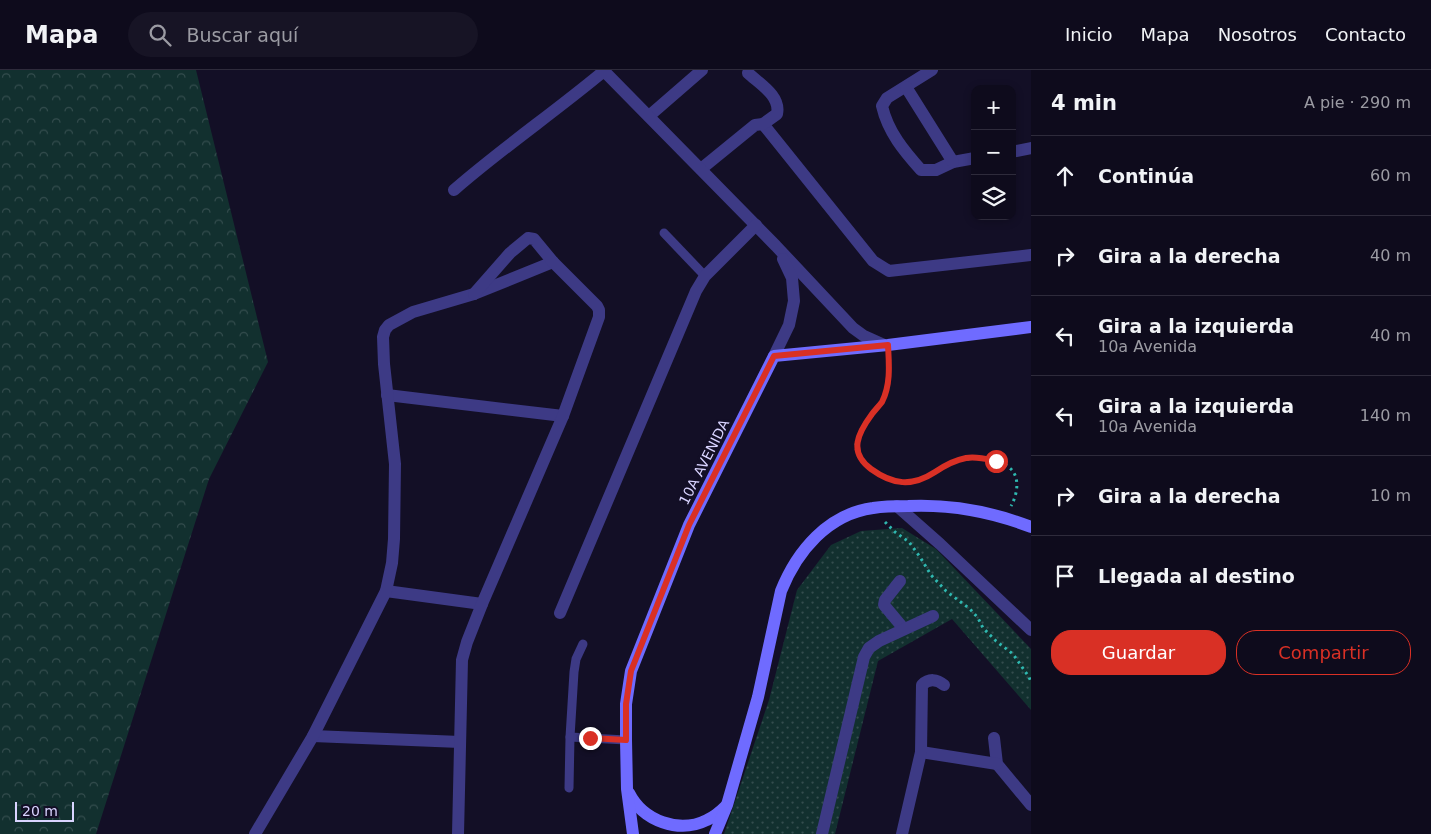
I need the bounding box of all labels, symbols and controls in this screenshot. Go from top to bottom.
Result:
search box [128,12,478,57]
text: Mapa [25,21,98,49]
icon: search [146,21,174,49]
text: Buscar aquí [186,24,298,46]
text: Inicio [1065,24,1113,45]
text: Mapa [1141,24,1190,45]
text: Nosotros [1218,24,1297,45]
text: Contacto [1325,24,1406,45]
map controls [971,85,1016,220]
button: + [971,85,1016,130]
text: 4 min [1051,91,1117,115]
text: A pie · 290 m [1304,93,1411,112]
button: − [971,130,1016,175]
icon: ahead [1051,162,1079,190]
text: Continúa [1098,165,1194,187]
text: 60 m [1370,166,1411,185]
button: layers [971,175,1016,220]
icon: right [1051,242,1079,270]
text: Gira a la derecha [1098,245,1281,267]
text: 40 m [1370,246,1411,265]
text: Gira a la izquierda [1098,315,1294,337]
icon: left [1051,322,1079,350]
text: 40 m [1370,326,1411,345]
text: 10a Avenida [1098,337,1197,356]
text: Gira a la izquierda [1098,395,1294,417]
icon: left [1051,402,1079,430]
text: 140 m [1360,406,1411,425]
street label: 10A AVENIDA [676,416,733,507]
text: 10a Avenida [1098,417,1197,436]
route start [985,450,1008,473]
icon: right [1051,482,1079,510]
text: Gira a la derecha [1098,485,1281,507]
text: 10 m [1370,486,1411,505]
icon: arrive [1051,562,1079,590]
text: Llegada al destino [1098,565,1295,587]
button: Guardar [1051,630,1226,675]
button: Compartir [1236,630,1411,675]
route end [579,727,602,750]
scale bar [15,799,74,822]
text: 20 m [22,803,58,819]

